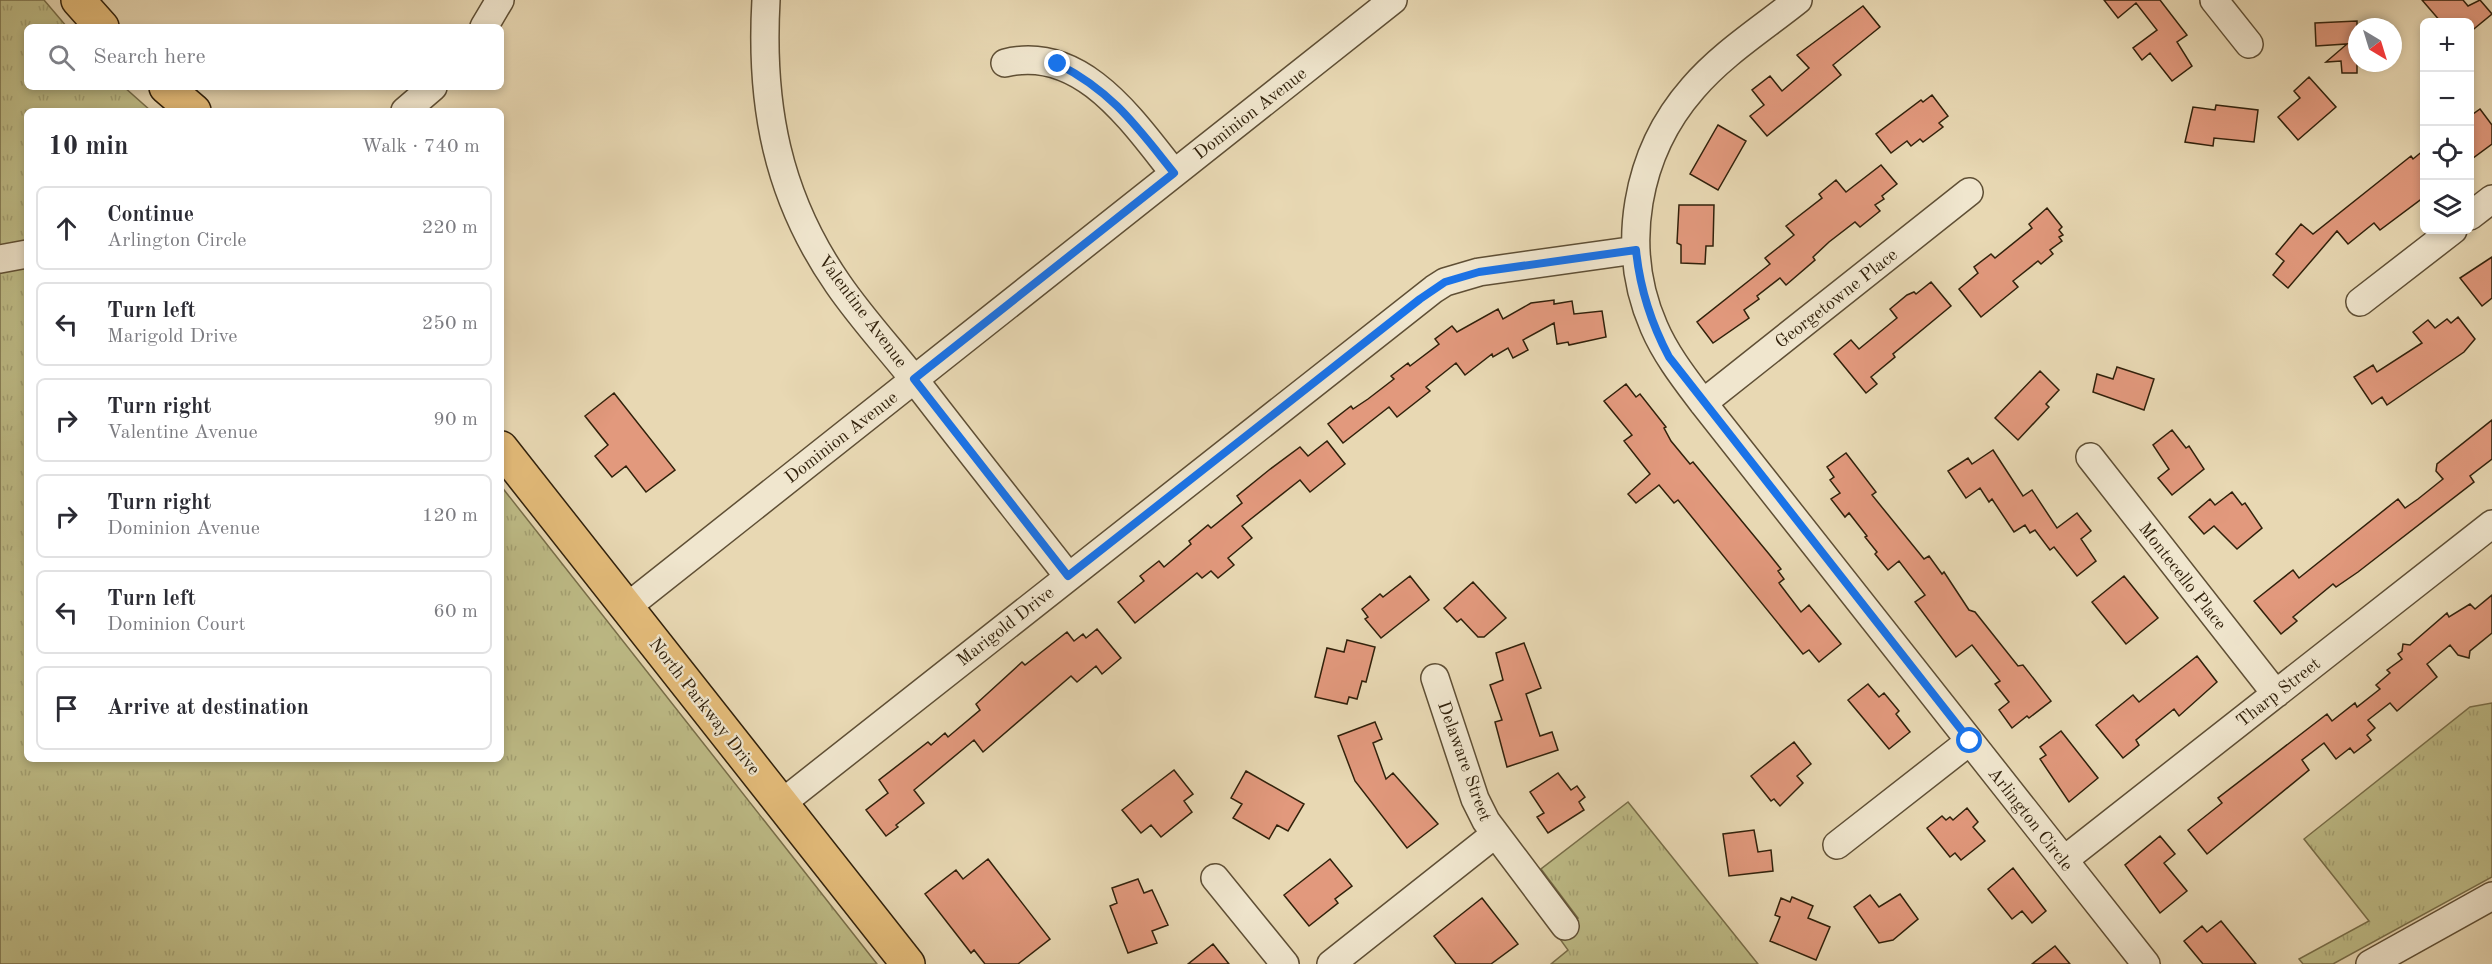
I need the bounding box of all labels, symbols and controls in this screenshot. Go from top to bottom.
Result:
north arrow [2348,18,2402,72]
map controls [2420,18,2474,234]
button: + [2420,18,2474,72]
search box [24,24,504,90]
icon: search [45,41,78,74]
text: Search here [93,46,206,68]
route end [1044,50,1070,76]
street label: Dominion Avenue [1191,64,1310,163]
button: − [2420,72,2474,126]
button: locate [2420,126,2474,180]
text: 10 min [48,134,128,160]
text: Walk · 740 m [361,137,480,157]
button: layers [2420,180,2474,234]
text: Continue [107,204,194,226]
icon: ahead [50,212,83,245]
text: 220 m [422,218,478,238]
text: Arlington Circle [107,231,247,251]
street label: Georgetowne Place [1772,246,1901,352]
street label: Valentine Avenue [814,252,910,371]
text: Turn left [107,300,196,322]
icon: left [50,308,83,341]
text: 250 m [422,314,478,334]
text: Marigold Drive [107,327,237,347]
street label: Dominion Avenue [782,388,901,487]
text: Turn right [107,396,211,418]
icon: right [50,404,83,437]
text: 90 m [433,410,478,430]
text: Valentine Avenue [107,423,258,443]
text: Turn right [107,492,211,514]
icon: right [50,500,83,533]
text: 120 m [422,506,478,526]
text: Dominion Avenue [107,519,260,539]
street label: Montecello Place [2135,520,2229,633]
street label: Marigold Drive [954,584,1057,670]
text: Turn left [107,588,196,610]
icon: left [50,596,83,629]
text: 60 m [433,602,478,622]
text: Dominion Court [107,615,246,635]
street label: North Parkway Drive [645,635,763,778]
street label: Tharp Street [2233,655,2324,731]
icon: arrive [50,692,83,725]
text: Arrive at destination [107,697,309,719]
street label: Delaware Street [1434,699,1494,824]
route start [1956,727,1982,753]
street label: Arlington Circle [1984,765,2076,875]

